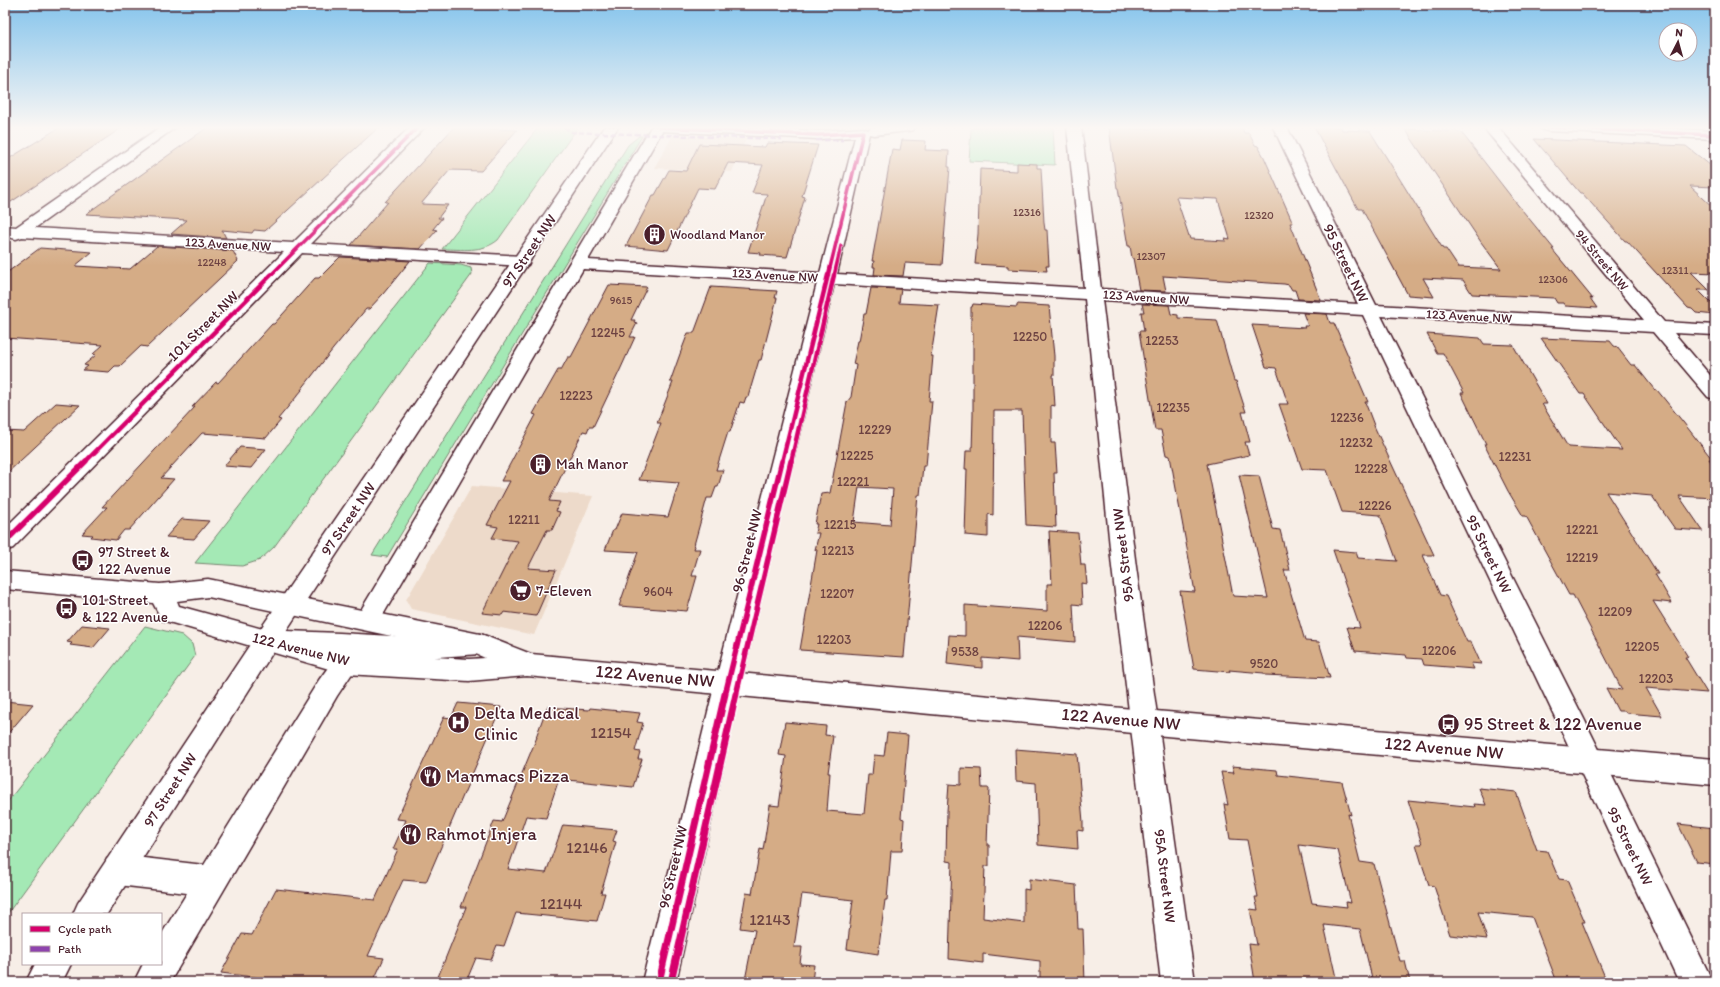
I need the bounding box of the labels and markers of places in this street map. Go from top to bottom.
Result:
building icon: Woodland Manor [641,221,667,247]
place label: Woodland Manor [670,227,766,242]
building icon: Mah Manor [528,451,554,477]
place label: Mah Manor [556,455,628,473]
place label: 97 Street & 122 Avenue [98,543,171,578]
bus stop icon: 97 Street & 122 Avenue [70,548,96,574]
supermarket icon: 7-Eleven [507,578,533,604]
place label: 7-Eleven [536,582,592,600]
place label: 101 Street & 122 Avenue [82,591,168,626]
bus stop icon: 101 Street & 122 Avenue [53,596,79,622]
place label: Delta Medical Clinic [474,702,579,745]
hospital icon: Delta Medical Clinic [445,710,471,736]
bus stop icon: 95 Street & 122 Avenue [1436,711,1462,737]
place label: 95 Street & 122 Avenue [1464,713,1642,735]
restaurant icon: Mammacs Pizza [418,763,444,789]
place label: Mammacs Pizza [446,765,570,787]
restaurant icon: Rahmot Injera [398,821,424,847]
place label: Rahmot Injera [426,823,538,845]

